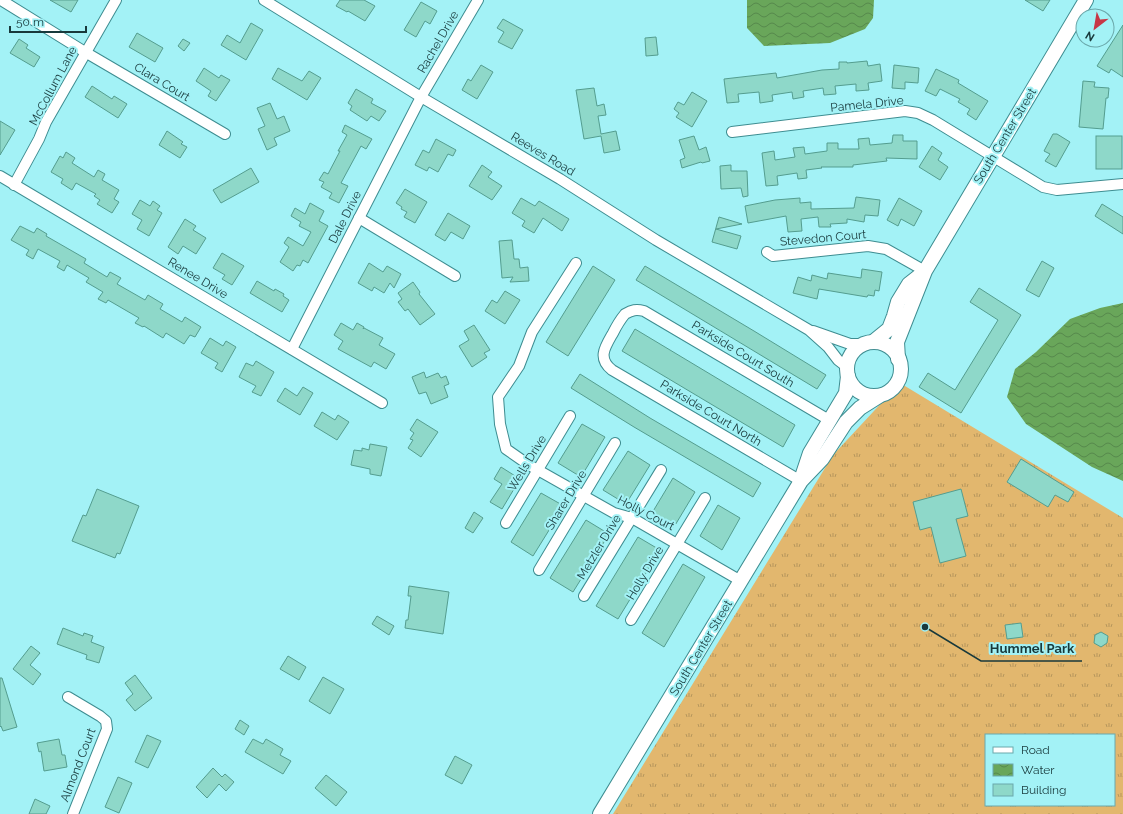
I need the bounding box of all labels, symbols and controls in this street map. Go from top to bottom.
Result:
scale bar [10,8,86,34]
street label: Rachel Drive [415,8,461,76]
north arrow [1075,8,1115,48]
text: 50 m [16,15,44,29]
text: N [1083,28,1097,44]
street label: McCollum Lane [26,44,80,128]
street label: Clara Court [132,60,192,104]
street label: South Center Street [971,86,1039,186]
street label: Pamela Drive [830,93,904,115]
street label: Reeves Road [508,129,578,179]
street label: Dale Drive [326,188,364,246]
street label: Stevedon Court [779,227,867,249]
street label: Renee Drive [165,255,231,301]
street label: Parkside Court South [689,318,797,390]
street label: Parkside Court North [658,377,764,449]
street label: Wells Drive [505,432,549,494]
street label: Sharer Drive [543,467,589,533]
street label: Holly Court [615,493,677,533]
street label: Metzler Drive [574,512,624,582]
street label: Holly Drive [624,544,666,602]
street label: South Center Street [667,598,735,698]
callout: Hummel Park [981,636,1082,661]
text: Hummel Park [990,641,1075,656]
street label: Almond Court [58,726,98,804]
legend [985,734,1115,806]
text: Road [1021,743,1050,757]
text: Water [1021,763,1055,777]
text: Building [1021,783,1067,797]

